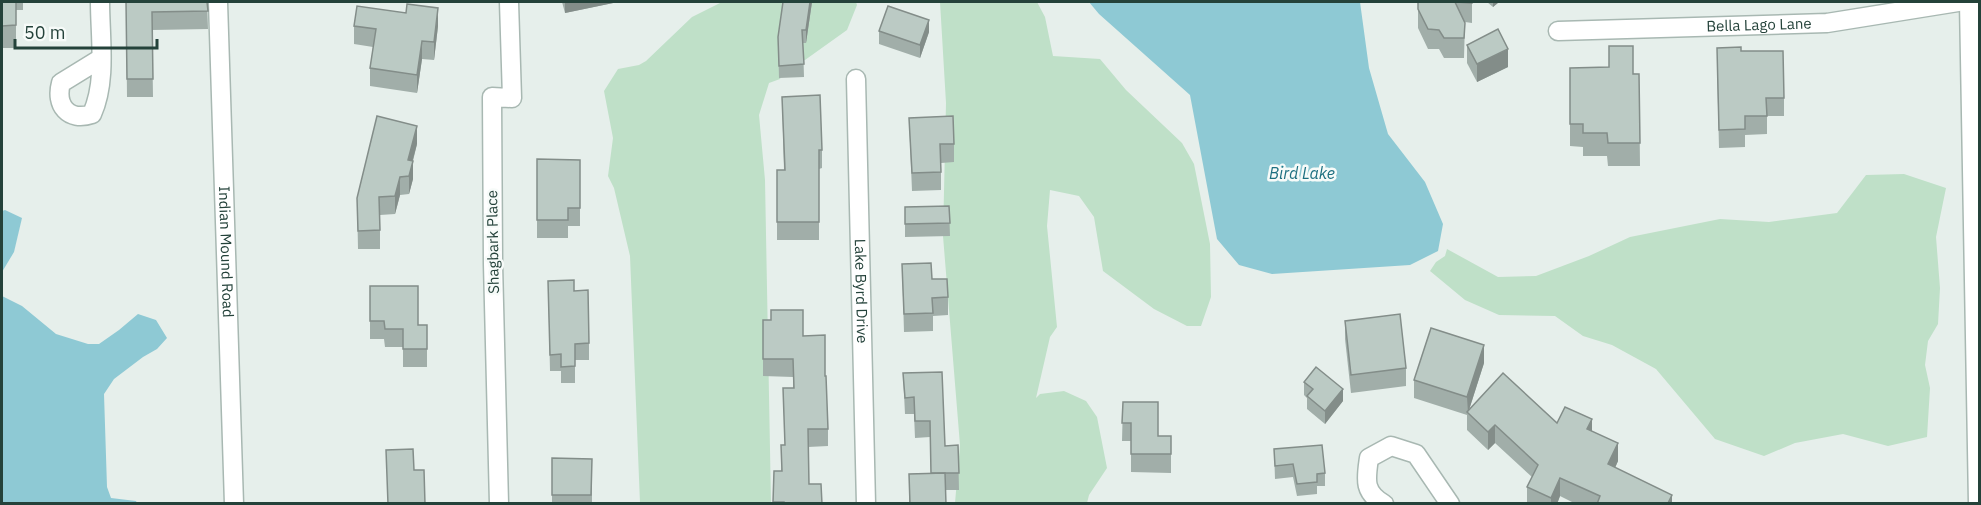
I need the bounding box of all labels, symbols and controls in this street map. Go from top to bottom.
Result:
scale bar [15,12,158,50]
street label: Bella Lago Lane [1706,13,1812,36]
text: 50 m [24,21,66,44]
water label: Bird Lake [1269,163,1335,183]
street label: Indian Mound Road [215,186,238,318]
street label: Shagbark Place [482,190,503,294]
street label: Lake Byrd Drive [851,238,872,343]

